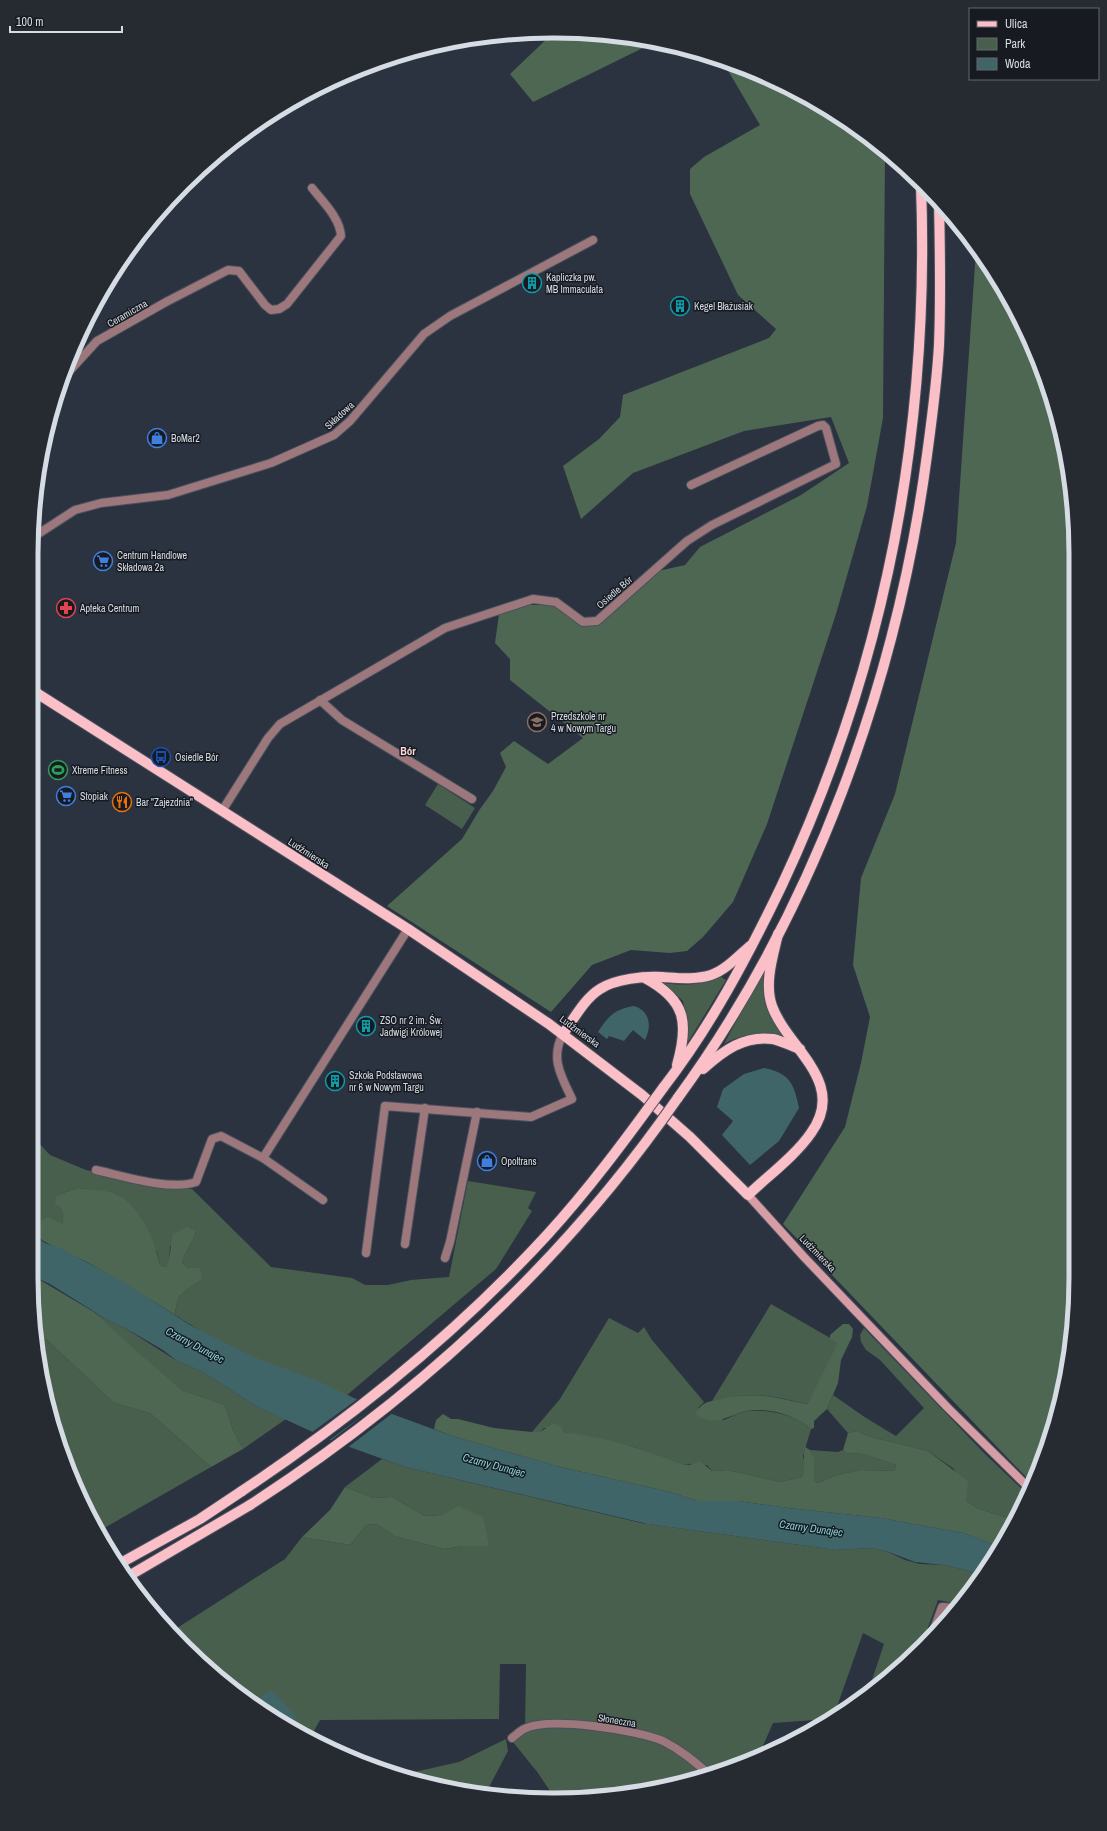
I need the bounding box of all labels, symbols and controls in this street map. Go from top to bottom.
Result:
scale bar [10,8,122,34]
legend [969,8,1099,80]
text: 100 m [16,14,43,30]
text: Ulica [1005,16,1028,32]
text: Park [1005,36,1025,52]
text: Woda [1005,56,1031,72]
place label: Kapliczka pw. MB Immaculata [546,271,603,296]
building icon: Kapliczka pw. MB Immaculata [521,272,543,294]
building icon: Kegel Błażusiak [669,295,691,317]
street label: Ceramiczna [105,297,150,330]
place label: Kegel Błażusiak [694,300,754,313]
street label: Składowa [322,398,357,432]
shop icon: BoMar2 [146,427,168,449]
place label: BoMar2 [171,432,200,445]
place label: Centrum Handlowe Składowa 2a [117,549,188,574]
supermarket icon: Centrum Handlowe Składowa 2a [92,550,114,572]
street label: Osiedle Bór [594,573,635,611]
pharmacy icon: Apteka Centrum [55,597,77,619]
place label: Apteka Centrum [79,602,139,615]
place label: Przedszkole nr 4 w Nowym Targu [551,710,616,735]
school or university icon: Przedszkole nr 4 w Nowym Targu [526,711,548,733]
district label: Bór [400,744,416,758]
bus stop icon: Osiedle Bór [150,746,172,768]
place label: Osiedle Bór [175,751,219,764]
sports icon: Xtreme Fitness [47,759,69,781]
place label: Xtreme Fitness [72,764,128,777]
supermarket icon: Stopiak [55,785,77,807]
place label: Stopiak [80,790,109,803]
restaurant icon: Bar "Zajezdnia" [111,791,133,813]
place label: Bar "Zajezdnia" [136,796,193,809]
street label: Ludźmierska [285,835,332,872]
street label: Ludźmierska [557,1012,603,1051]
place label: ZSO nr 2 im. Św. Jadwigi Królowej [380,1014,442,1039]
building icon: ZSO nr 2 im. Św. Jadwigi Królowej [355,1015,377,1037]
place label: Szkoła Podstawowa nr 6 w Nowym Targu [349,1069,424,1094]
building icon: Szkoła Podstawowa nr 6 w Nowym Targu [324,1070,346,1092]
shop icon: Opoltrans [476,1150,498,1172]
place label: Opoltrans [501,1155,537,1168]
street label: Ludźmierska [797,1232,839,1275]
water label: Czarny Dunajec [163,1324,227,1366]
water label: Czarny Dunajec [461,1450,527,1480]
water label: Czarny Dunajec [778,1517,844,1539]
street label: Słoneczna [597,1711,637,1730]

